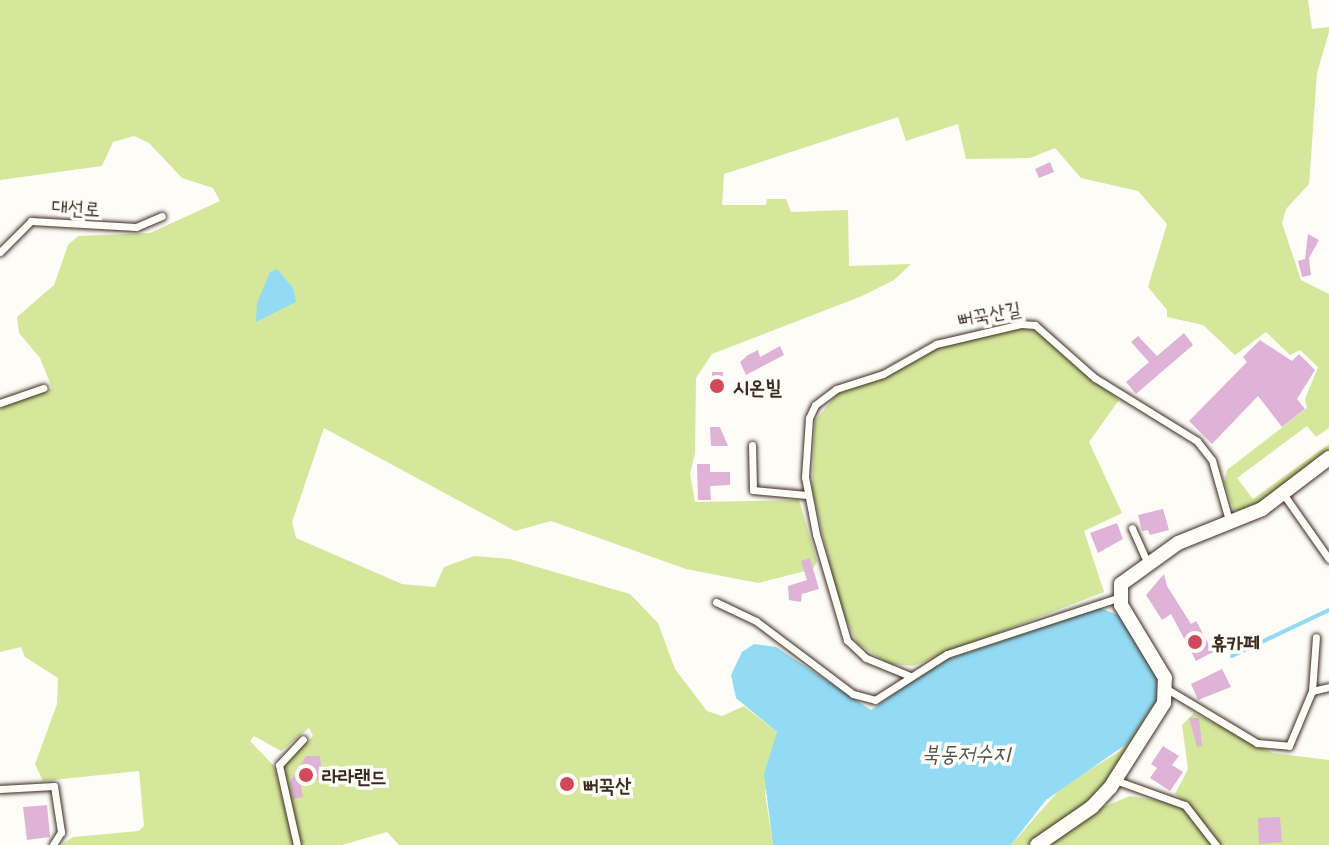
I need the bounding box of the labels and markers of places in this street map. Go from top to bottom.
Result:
place label: 시온빌 [733,374,781,398]
marker: 시온빌 [708,377,726,395]
place label: 휴카페 [1211,630,1259,654]
marker: 휴카페 [1186,633,1204,651]
place label: 라라랜드 [322,763,386,787]
marker: 라라랜드 [297,766,315,784]
place label: 뻐꾹산 [583,772,631,796]
marker: 뻐꾹산 [558,775,576,793]

